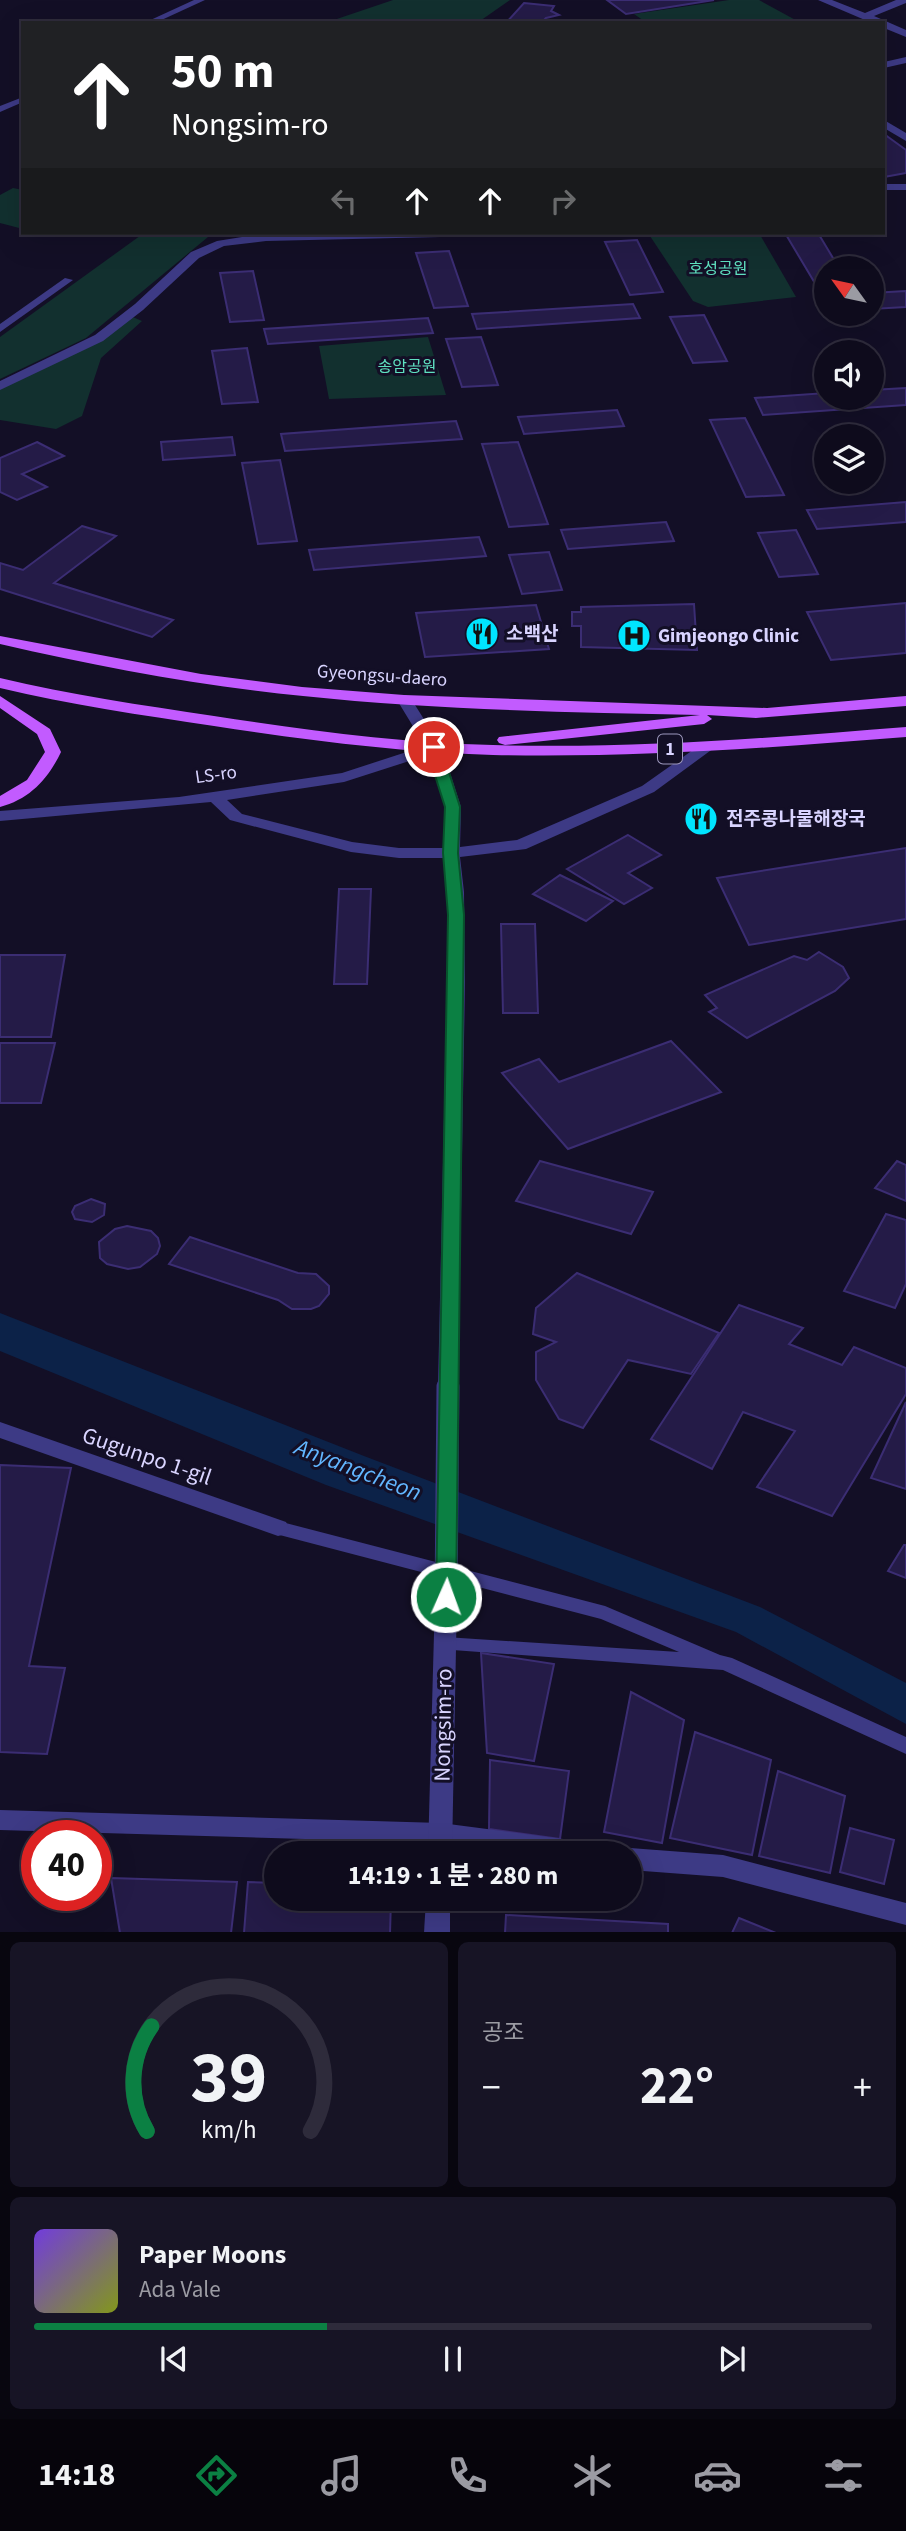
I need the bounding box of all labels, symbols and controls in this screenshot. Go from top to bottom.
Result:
text: 50 m [171,37,275,107]
icon: ahead [56,49,147,140]
text: Nongsim-ro [171,102,329,148]
icon: left [325,182,363,220]
icon: ahead [398,182,436,220]
icon: ahead [471,182,509,220]
icon: right [544,182,582,220]
north arrow [814,256,884,326]
map controls [814,256,884,494]
park label: 호성공원 [689,258,747,280]
button: sound [814,340,884,410]
park label: 송암공원 [378,356,436,378]
button: layers [814,424,884,494]
restaurant icon: 소백산 [463,615,501,653]
hospital icon: Gimjeongo Clinic [615,617,653,655]
place label: 소백산 [506,621,559,648]
place label: Gimjeongo Clinic [658,623,799,650]
street label: Gyeongsu-daero [316,658,448,694]
pin [404,717,464,777]
icon: arrive [415,728,453,766]
road number: 1 [658,734,682,764]
street label: LS-ro [193,759,239,791]
restaurant icon: 전주콩나물해장국 [682,800,720,838]
place label: 전주콩나물해장국 [726,806,866,833]
street label: Gugunpo 1-gil [78,1418,216,1494]
water label: Anyangcheon [288,1429,426,1510]
position arrow [409,1560,483,1634]
street label: Nongsim-ro [426,1668,460,1782]
speed limit sign: 40 [21,1820,112,1911]
text: 14:19 · 1 분 · 280 m [348,1857,558,1894]
text: 공조 [482,2016,524,2049]
text: 39 [191,2026,267,2130]
text: 22° [640,2050,714,2124]
text: − [482,2061,501,2115]
text: + [853,2061,872,2115]
text: km/h [201,2111,257,2147]
text: Paper Moons [139,2236,286,2273]
text: Ada Vale [139,2273,221,2306]
icon: previous [155,2340,193,2378]
icon: pause [434,2340,472,2378]
icon: next [713,2340,751,2378]
icon: directions [192,2451,241,2500]
icon: music [317,2451,366,2500]
icon: phone [443,2451,492,2500]
icon: climate [568,2451,617,2500]
icon: car [693,2451,742,2500]
icon: filters [819,2451,868,2500]
text: 14:18 [38,2452,115,2498]

